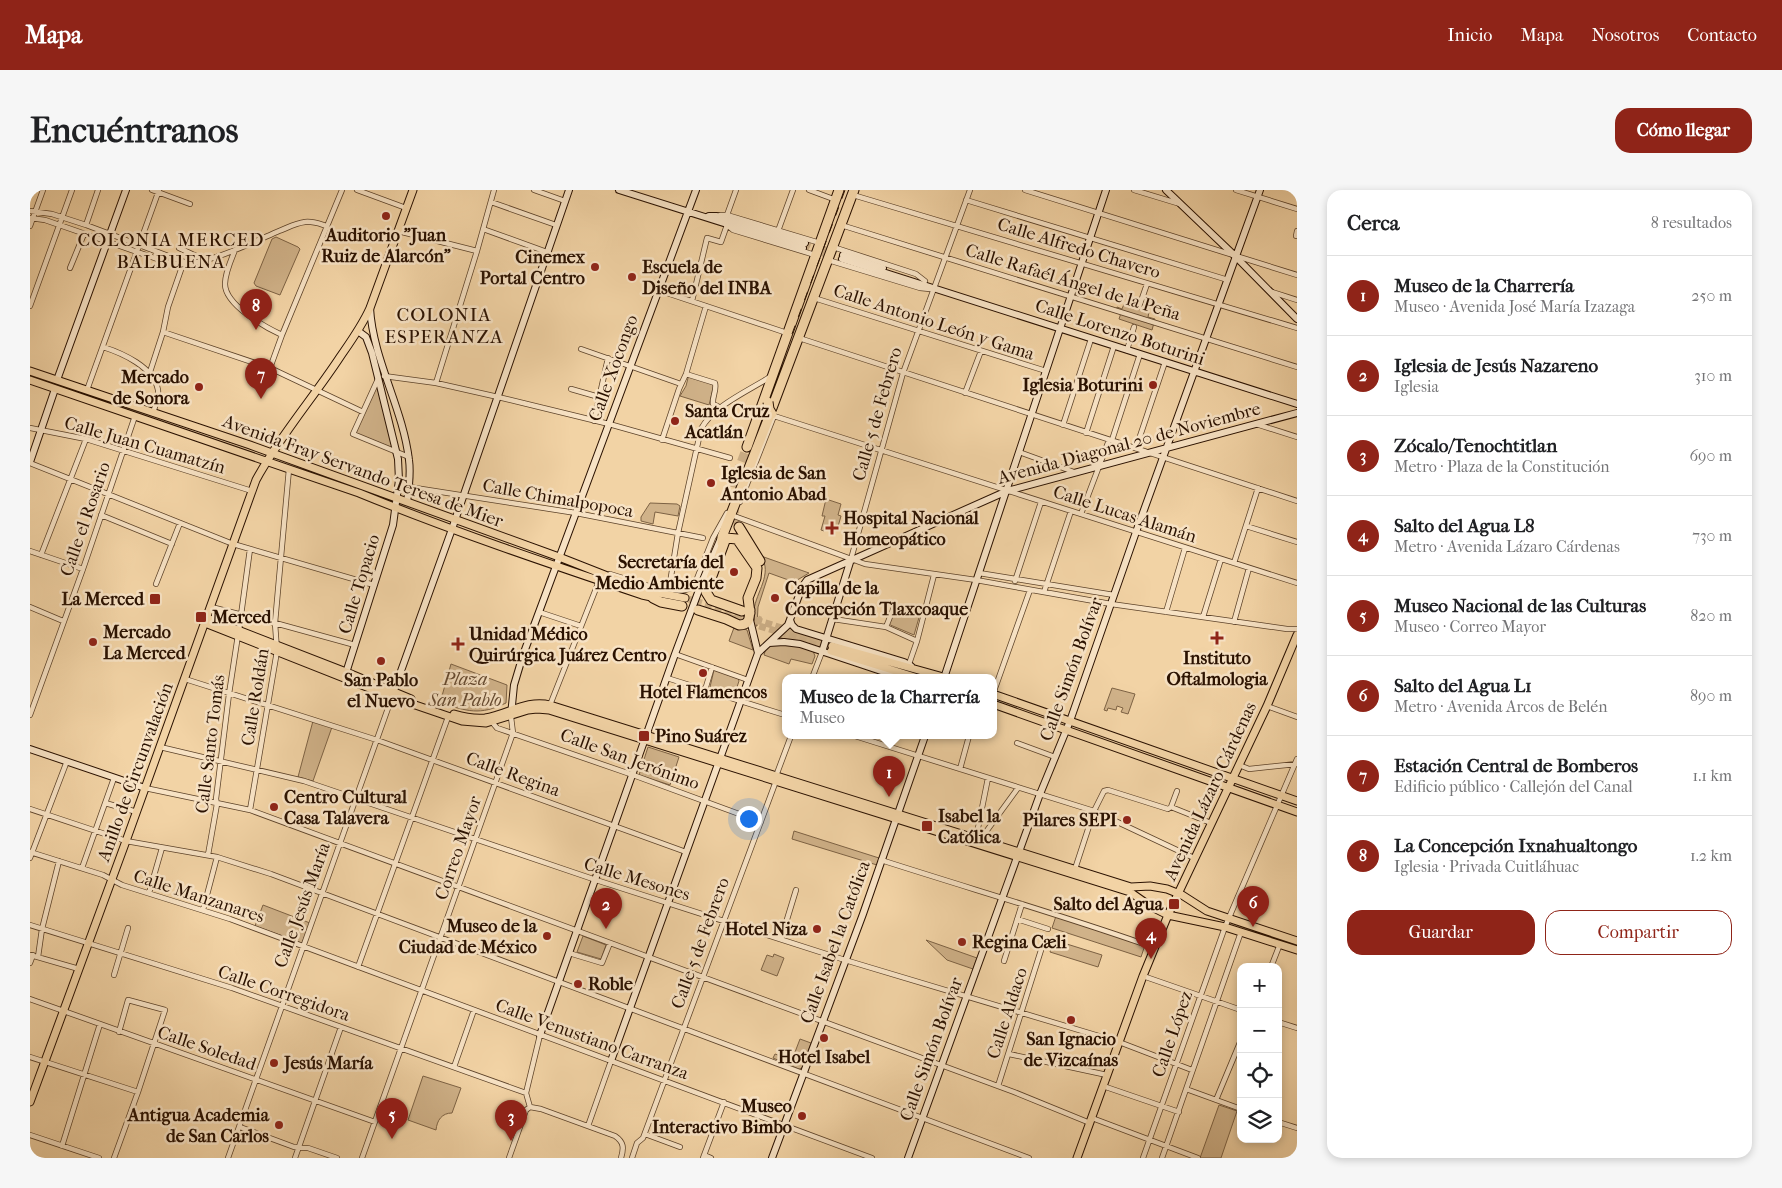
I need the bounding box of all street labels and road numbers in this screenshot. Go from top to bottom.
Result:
street label: Calle Alfredo Chavero [995,214,1163,283]
street label: Calle Rafaél Ángel de la Peña [963,239,1184,325]
street label: Calle Antonio León y Gama [831,280,1038,365]
street label: Calle Lorenzo Boturini [1032,295,1208,370]
street label: Calle Xocongo [584,312,642,424]
street label: Calle 5 de Febrero [848,345,907,483]
street label: Avenida Diagonal 20 de Noviembre [994,398,1263,489]
street label: Avenida Fray Servando Teresa de Mier [219,410,506,532]
street label: Calle Juan Cuamatzín [62,412,228,479]
street label: Calle el Rosario [56,459,115,579]
street label: Calle Chimalpopoca [481,475,636,522]
street label: Calle Lucas Alamán [1051,481,1200,548]
street label: Calle Topacio [334,532,385,636]
street label: Calle Simón Bolívar [1036,594,1107,744]
street label: Calle Roldán [237,646,274,747]
street label: Calle Santo Tomás [192,673,229,815]
street label: Anillo de Circunvalación [93,679,178,866]
street label: Avenida Lázaro Cárdenas [1159,698,1261,885]
street label: Calle San Jerónimo [557,725,702,794]
street label: Calle Regina [463,748,563,801]
street label: Correo Mayor [431,793,486,903]
street label: Calle Jesús María [270,839,335,971]
street label: Calle Mesones [581,853,693,906]
street label: Calle Isabel la Católica [796,857,875,1026]
street label: Calle Manzanares [131,865,267,928]
street label: Calle 5 de Febrero [667,875,734,1012]
street label: Calle Corregidora [215,961,353,1026]
street label: Calle Aldaco [983,965,1032,1061]
street label: Calle Simón Bolívar [896,974,967,1124]
street label: Calle López [1148,988,1197,1080]
street label: Calle Venustiano Carranza [492,995,692,1084]
street label: Calle Soledad [155,1022,259,1075]

